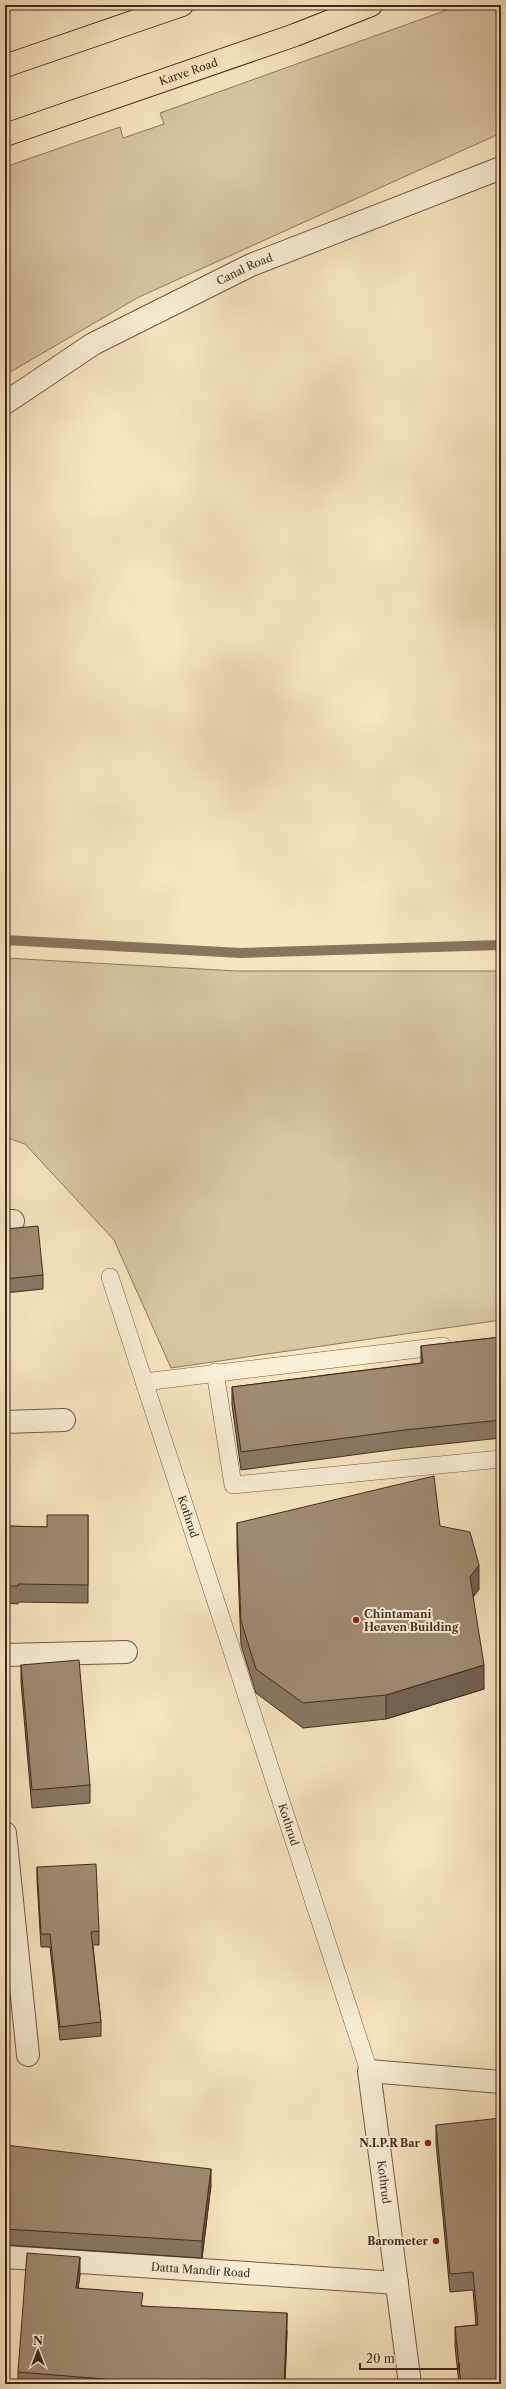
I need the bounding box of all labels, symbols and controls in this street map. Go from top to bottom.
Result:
street label: Karve Road [157,55,220,88]
street label: Canal Road [214,250,275,288]
street label: Kothrud [175,1494,202,1540]
place label: Chintamani Heaven Building [364,1607,459,1634]
marker: Chintamani Heaven Building [351,1615,361,1625]
street label: Kothrud [275,1802,302,1848]
place label: N.I.P.R Bar [359,2136,421,2150]
marker: N.I.P.R Bar [423,2138,433,2148]
street label: Kothrud [374,2159,394,2205]
place label: Barometer [367,2234,429,2248]
marker: Barometer [431,2236,441,2246]
street label: Datta Mandir Road [150,2260,251,2280]
north arrow [18,2331,58,2371]
text: N [33,2334,43,2348]
scale bar [360,2345,459,2371]
text: 20 m [366,2351,395,2366]

